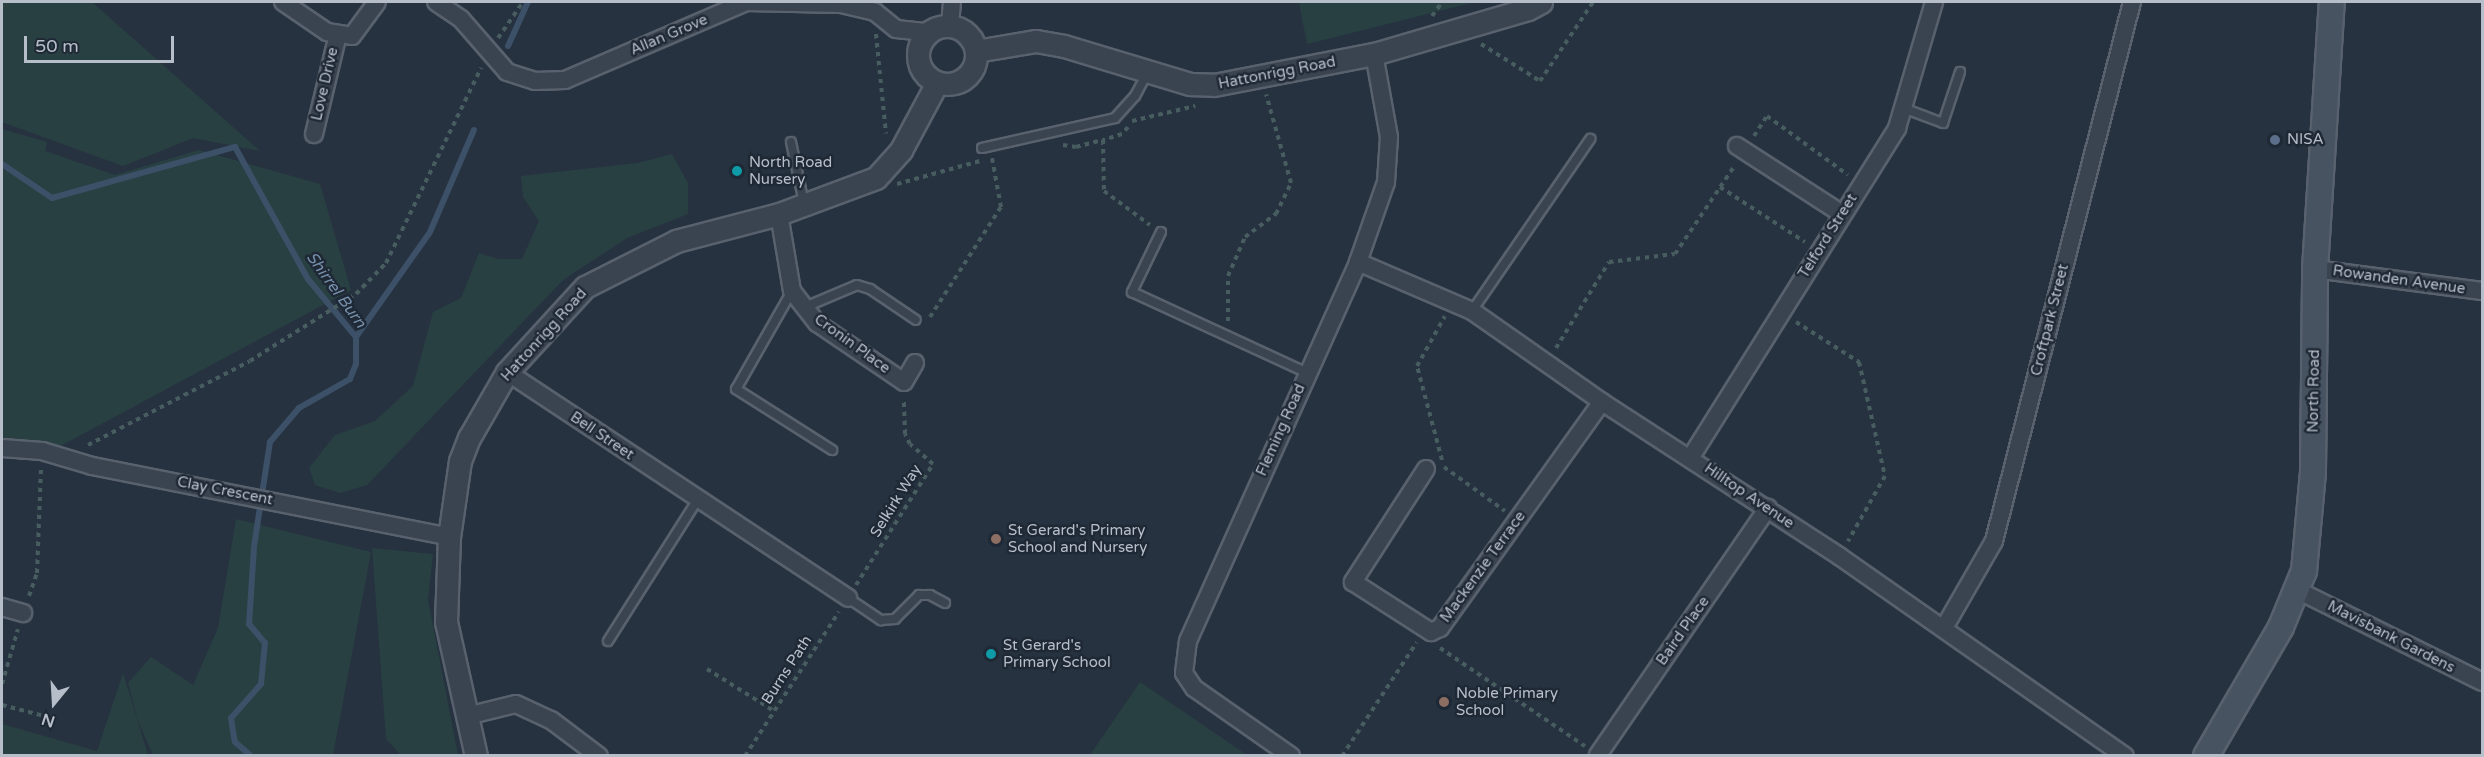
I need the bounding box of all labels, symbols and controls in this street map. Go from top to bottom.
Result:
street label: Allan Grove [628,11,710,59]
scale bar [27,24,177,62]
text: 50 m [35,35,79,57]
street label: Love Drive [308,46,342,122]
street label: Hattonrigg Road [1217,53,1337,93]
place label: NISA [2287,131,2324,149]
marker: NISA [2268,133,2282,147]
place label: North Road Nursery [749,153,832,188]
marker: North Road Nursery [730,164,744,178]
street label: Telford Street [1795,190,1861,282]
water label: Shirrel Burn [302,248,370,332]
street label: Croftpark Street [2027,262,2073,378]
street label: Rowanden Avenue [2332,262,2466,298]
street label: Hattonrigg Road [497,285,591,385]
street label: Cronin Place [811,310,893,378]
street label: North Road [2304,349,2324,433]
street label: Fleming Road [1253,381,1309,479]
street label: Bell Street [567,408,637,464]
street label: Hilltop Avenue [1701,459,1797,533]
street label: Selkirk Way [867,461,925,541]
street label: Clay Crescent [176,473,274,509]
street label: Mackenzie Terrace [1437,508,1529,626]
place label: St Gerard's Primary School and Nursery [1008,521,1147,556]
marker: St Gerard's Primary School and Nursery [989,532,1003,546]
street label: Baird Place [1653,593,1713,669]
street label: Mavisbank Gardens [2324,597,2458,677]
street label: Burns Path [758,632,816,708]
place label: St Gerard's Primary School [1003,636,1111,671]
marker: St Gerard's Primary School [984,647,998,661]
north arrow [24,673,84,733]
place label: Noble Primary School [1456,684,1558,719]
marker: Noble Primary School [1437,695,1451,709]
text: N [39,709,58,732]

